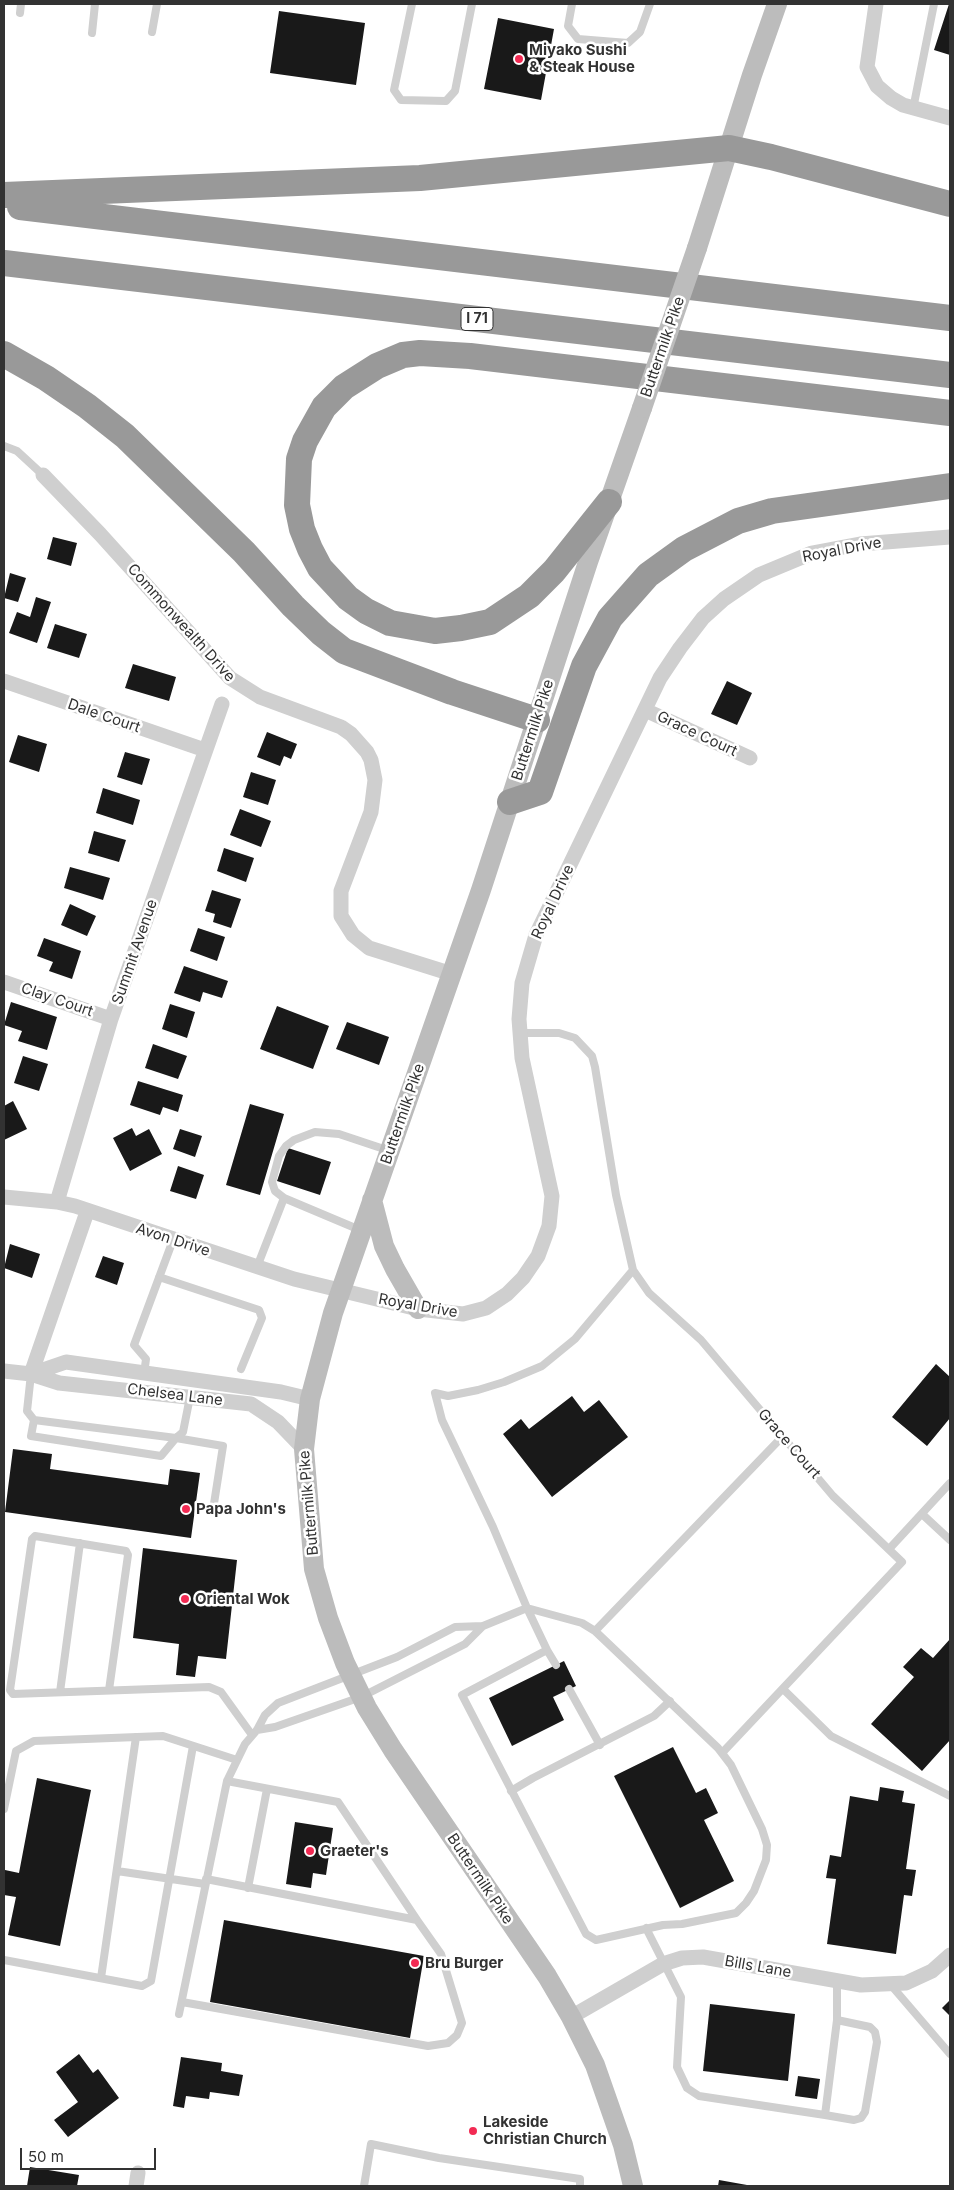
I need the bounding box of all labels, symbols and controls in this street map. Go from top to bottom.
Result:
place label: Miyako Sushi & Steak House [529,41,635,76]
marker: Miyako Sushi & Steak House [513,53,525,65]
street label: Buttermilk Pike [637,294,689,400]
road number: I 71 [461,308,493,330]
street label: Royal Drive [801,534,883,566]
street label: Commonwealth Drive [123,560,239,686]
street label: Buttermilk Pike [508,677,558,783]
street label: Dale Court [65,695,143,737]
street label: Grace Court [654,708,740,760]
street label: Royal Drive [528,862,578,942]
street label: Summit Avenue [109,897,161,1007]
street label: Clay Court [19,979,95,1021]
street label: Buttermilk Pike [377,1061,429,1167]
street label: Avon Drive [134,1220,212,1260]
street label: Royal Drive [377,1290,459,1322]
street label: Chelsea Lane [126,1380,224,1410]
street label: Grace Court [754,1405,824,1483]
street label: Buttermilk Pike [295,1450,323,1556]
place label: Papa John's [196,1500,286,1518]
marker: Papa John's [180,1503,192,1515]
place label: Oriental Wok [195,1590,290,1608]
marker: Oriental Wok [179,1593,191,1605]
street label: Buttermilk Pike [443,1830,517,1928]
place label: Graeter's [320,1842,389,1860]
marker: Graeter's [304,1845,316,1857]
street label: Bills Lane [723,1952,793,1982]
place label: Bru Burger [425,1954,503,1972]
marker: Bru Burger [409,1957,421,1969]
place label: Lakeside Christian Church [483,2113,607,2148]
marker: Lakeside Christian Church [467,2125,479,2137]
scale bar [22,2138,159,2170]
text: 50 m [28,2147,64,2166]

